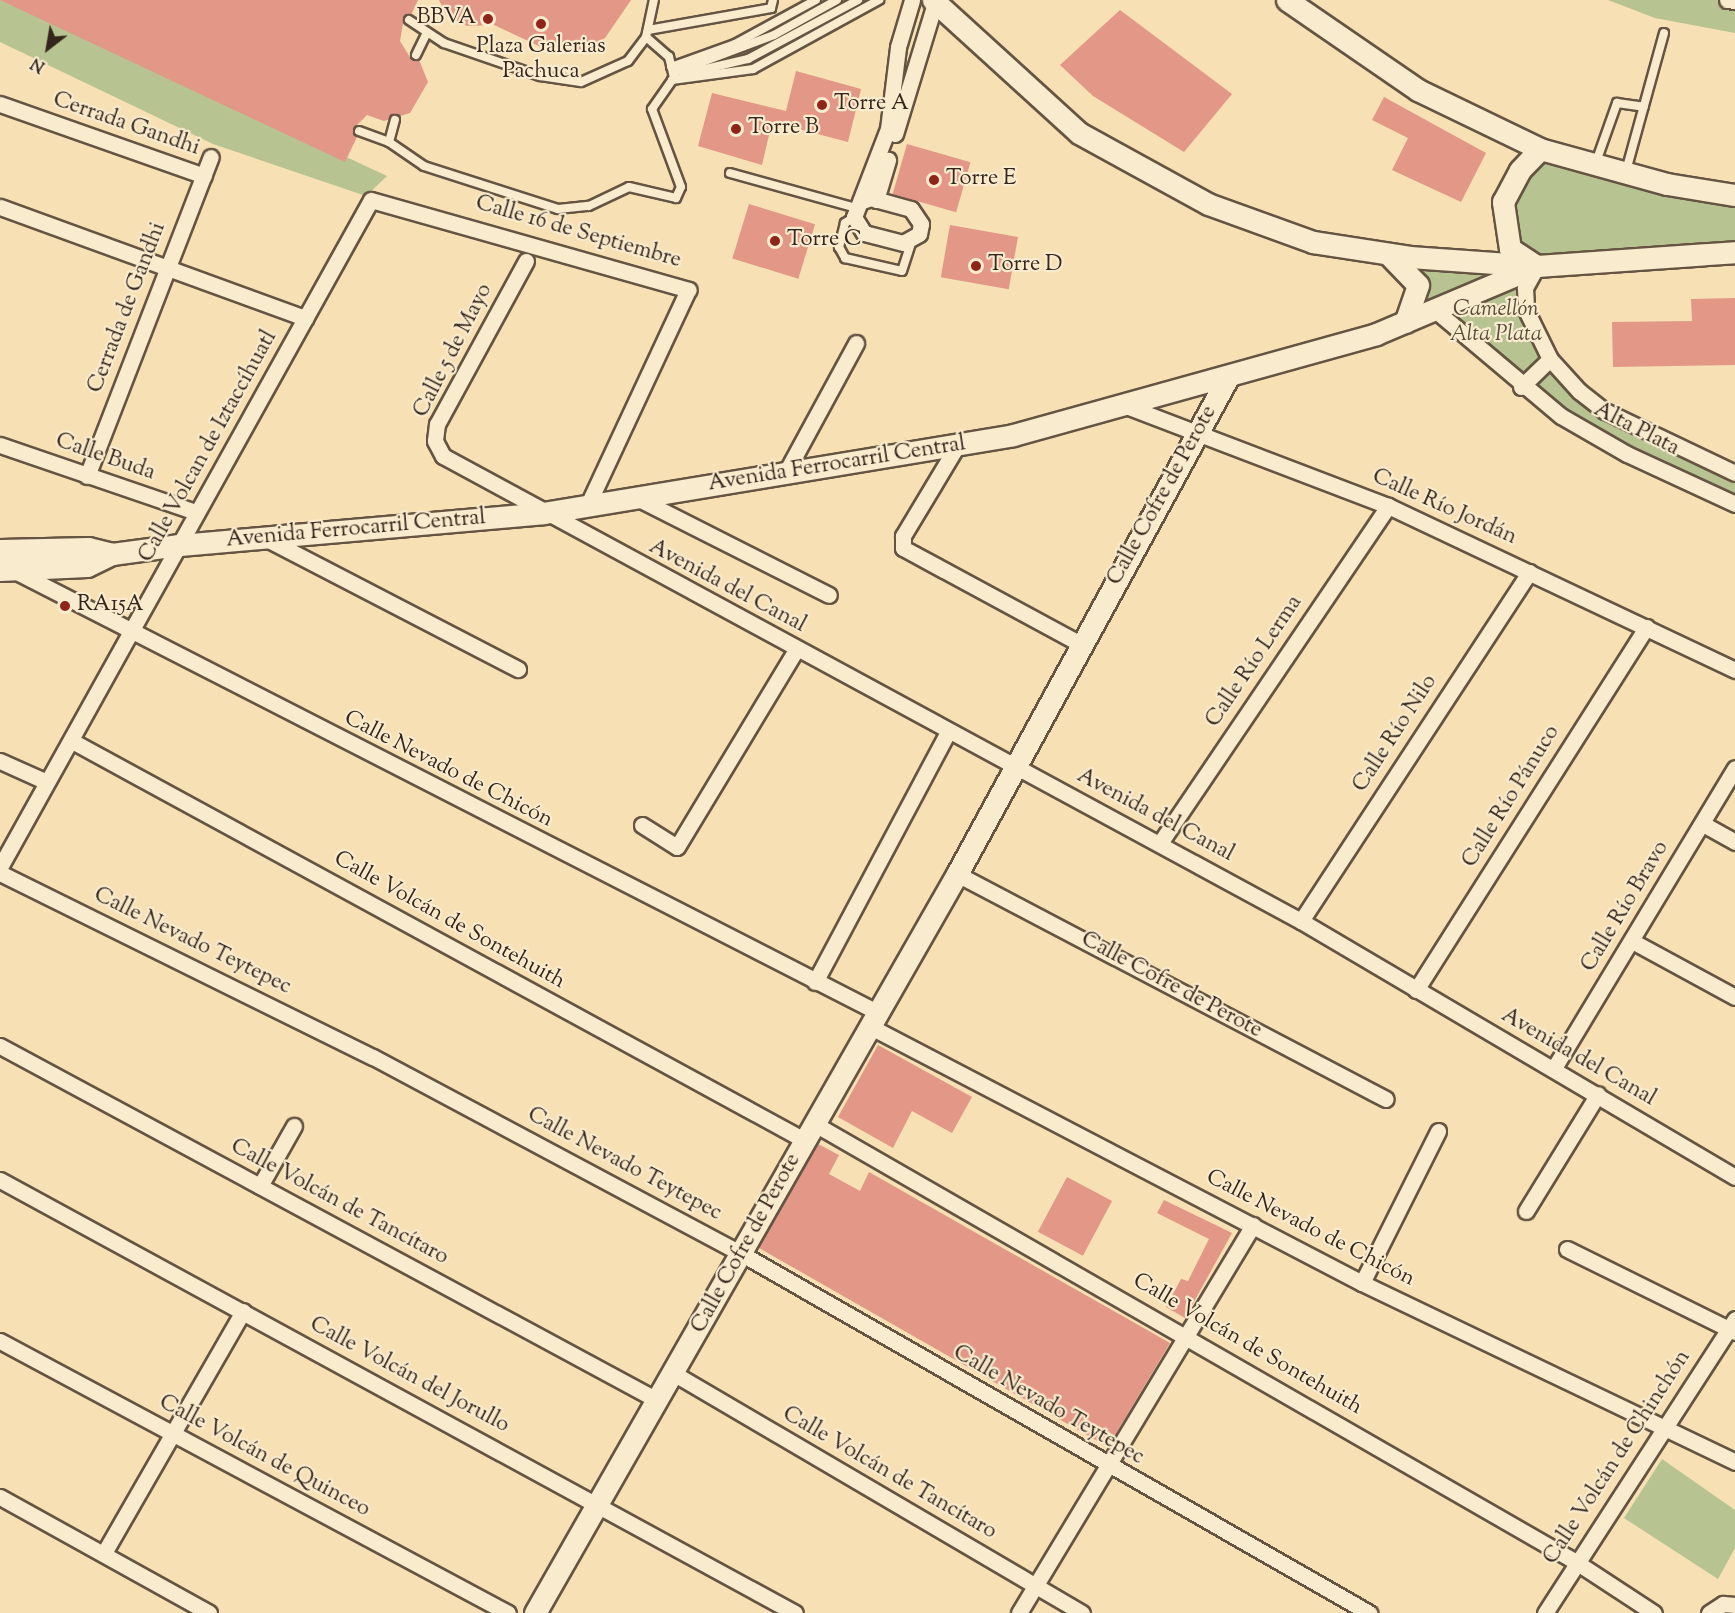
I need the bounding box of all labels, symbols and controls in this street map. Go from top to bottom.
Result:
place label: BBVA [416,6,476,32]
marker: BBVA [481,12,495,26]
marker: Plaza Galerias Pachuca [534,17,548,31]
north arrow [18,18,78,78]
place label: Plaza Galerias Pachuca [476,34,606,86]
text: N [27,51,50,77]
street label: Cerrada Gandhi [49,88,203,162]
place label: Torre A [834,92,909,118]
marker: Torre A [815,98,829,112]
place label: Torre B [748,116,819,142]
marker: Torre B [729,122,743,136]
place label: Torre E [946,167,1016,193]
marker: Torre E [927,173,941,187]
street label: Calle 16 de Septiembre [472,191,684,275]
street label: Cerrada de Gandhi [83,219,173,397]
place label: Torre C [787,228,862,254]
marker: Torre C [768,234,782,248]
place label: Torre D [988,253,1062,279]
marker: Torre D [969,259,983,273]
street label: Calle 5 de Mayo [409,280,499,422]
park label: Camellón Alta Plata [1450,297,1542,348]
street label: Calle Volcan de Iztaccíhuatl [134,327,284,567]
street label: Alta Plata [1589,397,1683,463]
street label: Calle Cofre de Perote [1103,402,1223,590]
street label: Calle Buda [52,429,158,487]
street label: Avenida Ferrocarril Central [706,432,968,498]
street label: Calle Río Jordán [1368,464,1520,552]
street label: Avenida Ferrocarril Central [225,506,487,554]
street label: Avenida del Canal [644,534,810,640]
street label: Calle Río Lerma [1201,591,1309,733]
place label: RA15A [77,593,144,619]
marker: RA15A [58,599,72,613]
street label: Calle Río Nilo [1348,670,1444,798]
street label: Calle Nevado de Chicón [339,706,557,834]
street label: Calle Río Pánuco [1458,721,1566,873]
street label: Avenida del Canal [1072,763,1238,869]
street label: Calle Río Bravo [1577,837,1675,977]
street label: Calle Volcán de Sontehuith [329,846,569,996]
street label: Calle Nevado Teytepec [89,883,295,1001]
street label: Calle Cofre de Perote [1076,927,1266,1045]
street label: Avenida del Canal [1496,1003,1660,1113]
street label: Calle Nevado Teytepec [522,1103,726,1227]
street label: Calle Volcán de Tancítaro [225,1134,453,1272]
street label: Calle Cofre de Perote [687,1150,807,1338]
street label: Calle Nevado de Chicón [1201,1165,1419,1293]
street label: Calle Volcán de Sontehuith [1128,1268,1366,1422]
street label: Calle Volcán del Jorullo [305,1312,513,1440]
street label: Calle Nevado Teytepec [948,1340,1148,1472]
street label: Calle Volcán de Chinchón [1539,1346,1697,1570]
street label: Calle Volcán de Quinceo [154,1390,374,1524]
street label: Calle Volcán de Tancítaro [777,1402,1001,1546]

